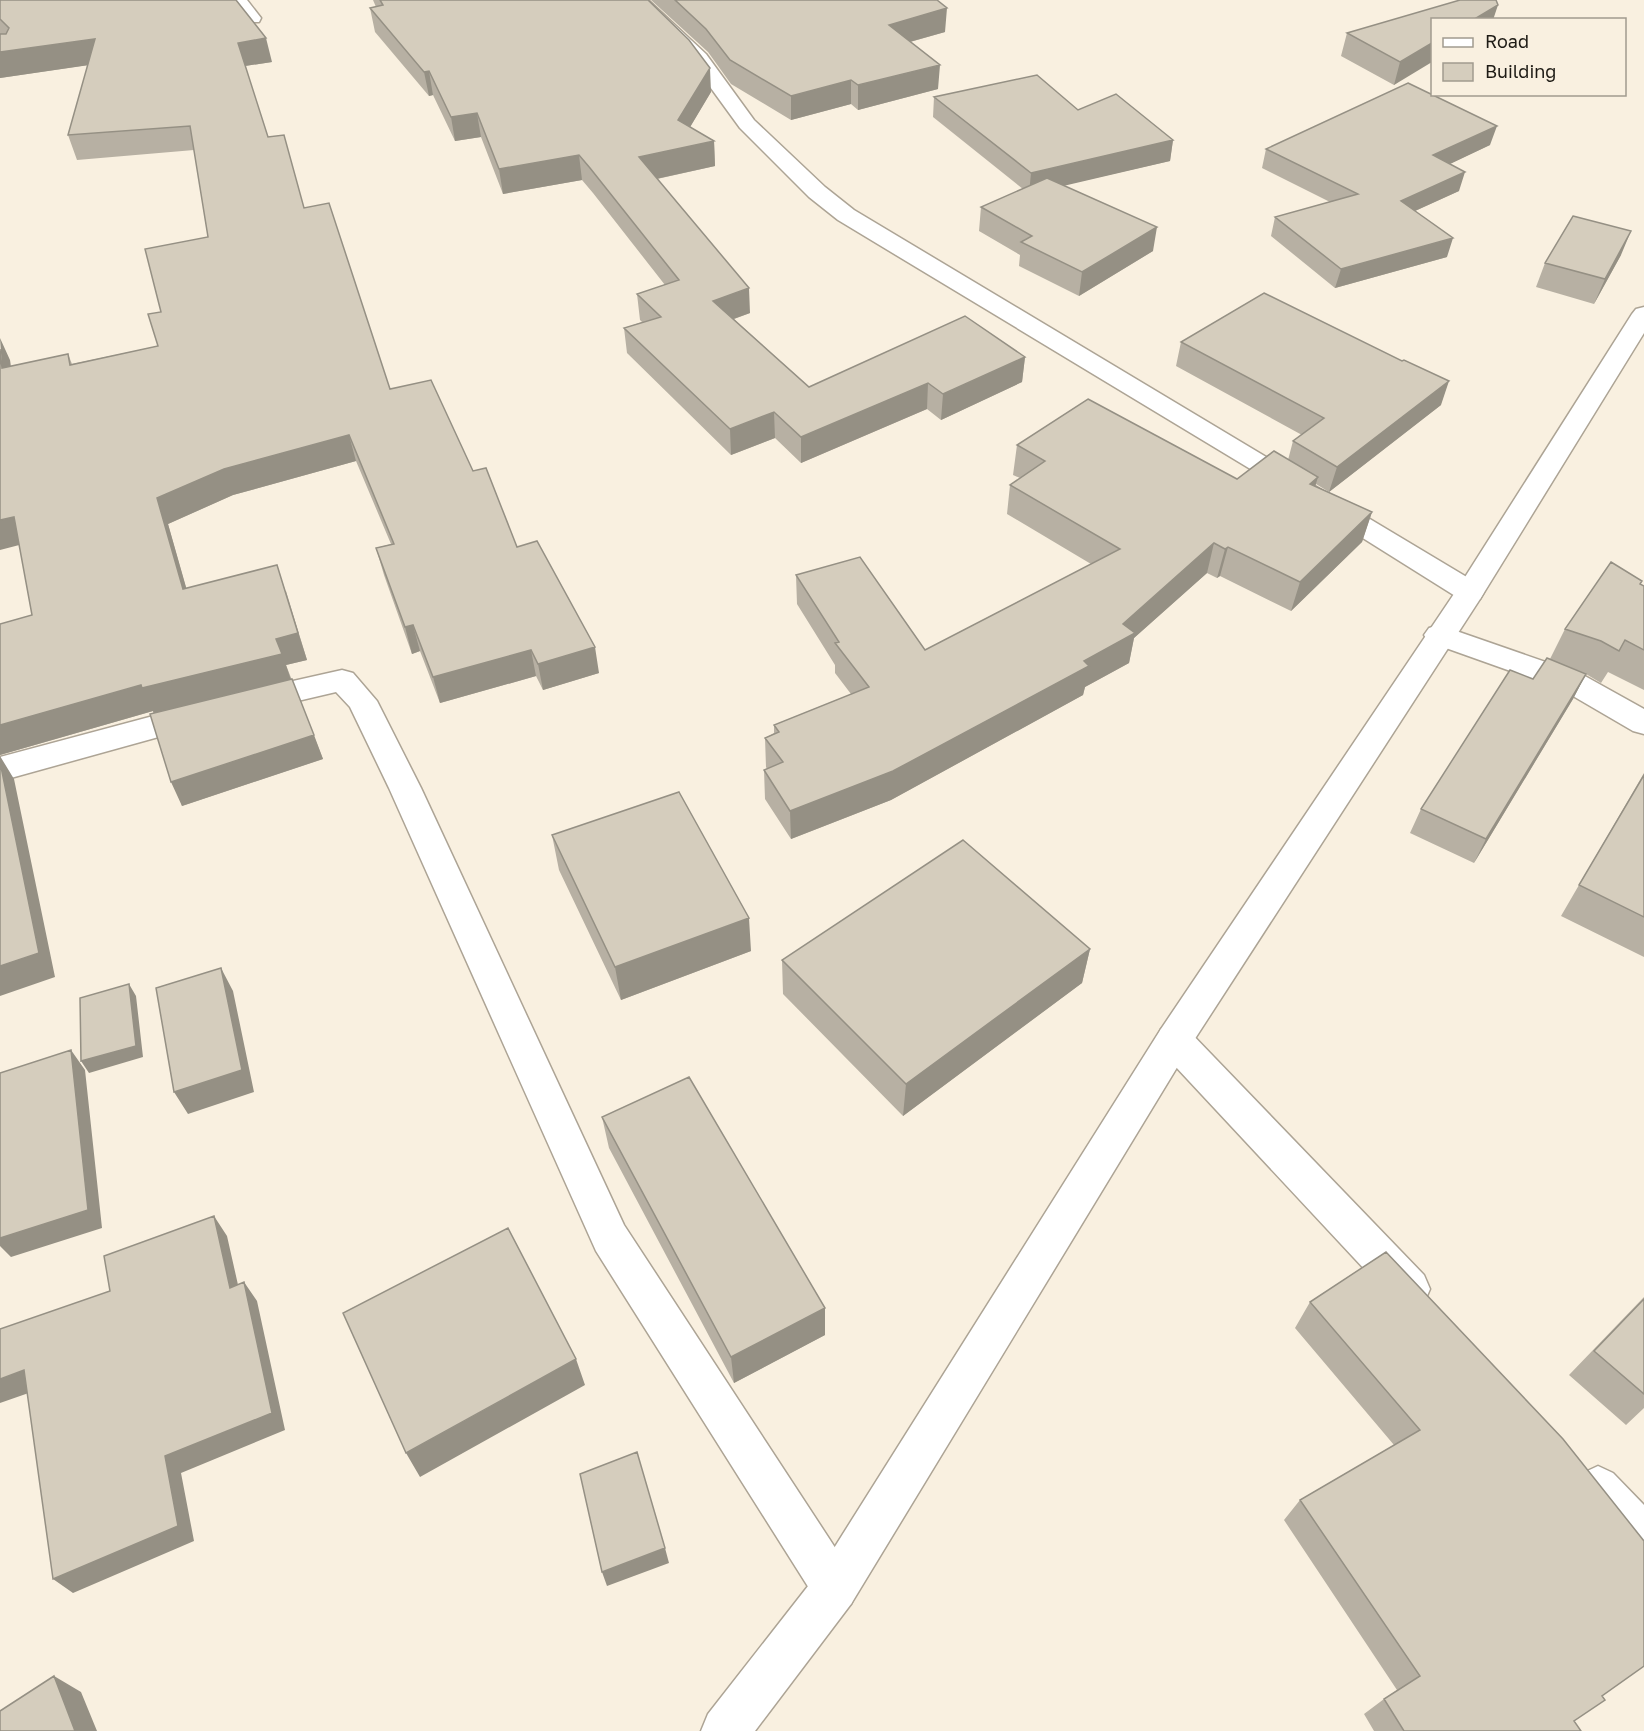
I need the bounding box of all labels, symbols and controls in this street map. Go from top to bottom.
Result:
legend [1431,18,1626,96]
text: Road [1485,30,1529,52]
text: Building [1485,60,1556,82]

